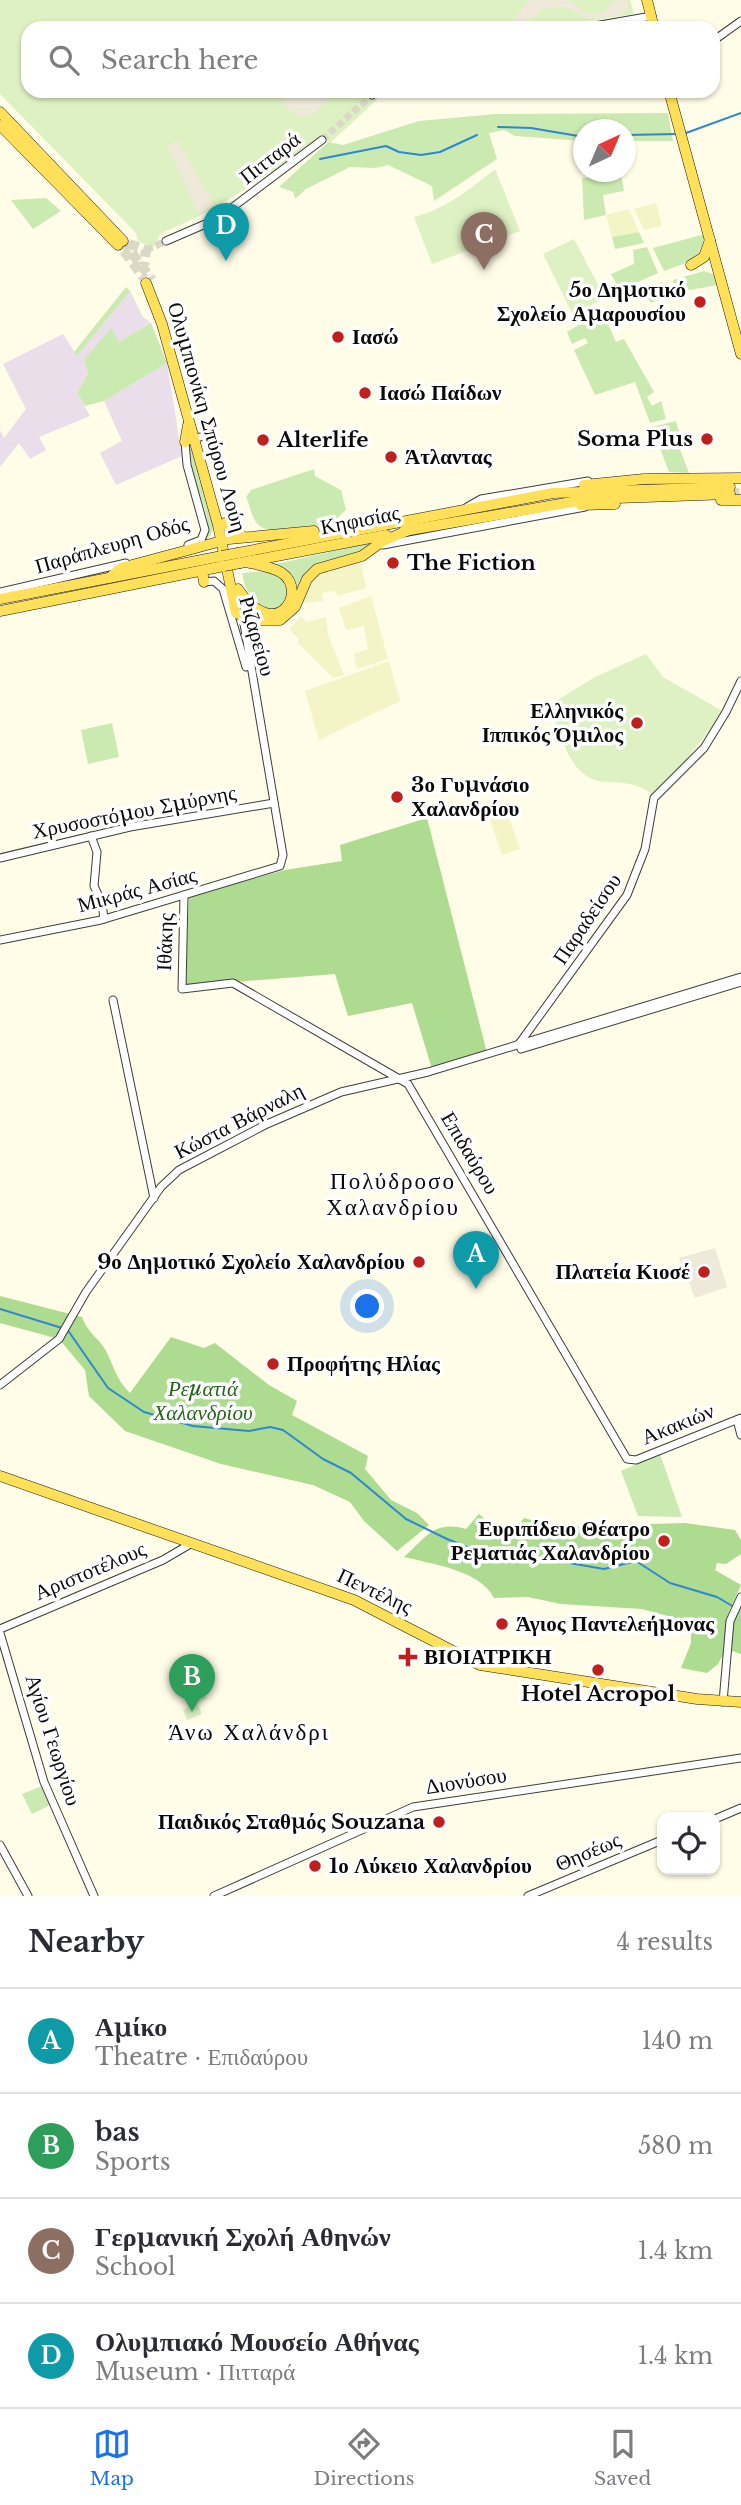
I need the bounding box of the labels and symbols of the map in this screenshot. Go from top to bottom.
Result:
north arrow [573,119,636,182]
street label: Πιτταρά [234,126,306,190]
pin: D [203,203,249,261]
pin: C [461,212,507,270]
place label: 5ο Δημοτικό Σχολείο Αμαρουσίου [497,277,686,327]
marker: 5ο Δημοτικό Σχολείο Αμαρουσίου [692,294,708,310]
street label: Ολυμπιονίκη Σπύρου Λούη [162,299,252,535]
place label: Ιασώ [352,324,399,350]
marker: Ιασώ [330,329,346,345]
place label: Ιασώ Παίδων [379,380,502,406]
marker: Ιασώ Παίδων [357,385,373,401]
place label: Soma Plus [577,426,693,452]
place label: Alterlife [276,427,369,453]
marker: Soma Plus [699,431,715,447]
marker: Alterlife [255,432,271,448]
place label: Άτλαντας [405,444,493,470]
marker: Άτλαντας [383,449,399,465]
street label: Κηφισίας [318,499,403,540]
street label: Παράπλευρη Οδός [32,510,193,579]
place label: The Fiction [407,550,536,576]
marker: The Fiction [385,555,401,571]
street label: Ριζαρείου [233,593,281,679]
place label: Ελληνικός Ιππικός Όμιλος [482,698,624,748]
marker: Ελληνικός Ιππικός Όμιλος [629,715,645,731]
place label: 3ο Γυμνάσιο Χαλανδρίου [411,772,529,822]
street label: Χρυσοστόμου Σμύρνης [30,779,239,845]
marker: 3ο Γυμνάσιο Χαλανδρίου [389,789,405,805]
street label: Μικράς Ασίας [75,861,200,918]
street label: Παραδείσου [547,869,627,969]
street label: Ιθάκης [151,912,179,971]
street label: Κώστα Βάρναλη [170,1077,308,1165]
street label: Επιδαύρου [435,1107,505,1199]
district label: Πολύδροσο Χαλανδρίου [326,1167,460,1221]
pin: A [453,1231,499,1289]
place label: 9ο Δημοτικό Σχολείο Χαλανδρίου [97,1249,405,1275]
marker: 9ο Δημοτικό Σχολείο Χαλανδρίου [411,1254,427,1270]
place label: Πλατεία Κιοσέ [555,1259,690,1285]
marker: Πλατεία Κιοσέ [696,1264,712,1280]
your location [350,1289,384,1323]
place label: Προφήτης Ηλίας [287,1351,441,1377]
marker: Προφήτης Ηλίας [265,1356,281,1372]
park label: Ρεματιά Χαλανδρίου [152,1376,253,1426]
street label: Ακακιών [638,1398,718,1450]
place label: Ευριπίδειο Θέατρο Ρεματιάς Χαλανδρίου [451,1516,650,1566]
marker: Ευριπίδειο Θέατρο Ρεματιάς Χαλανδρίου [656,1533,672,1549]
street label: Αριστοτέλους [31,1536,150,1606]
street label: Πεντέλης [333,1562,417,1620]
place label: Άγιος Παντελεήμονας [516,1611,715,1637]
marker: Άγιος Παντελεήμονας [494,1616,510,1632]
place label: ΒΙΟΙΑΤΡΙΚΗ [424,1644,552,1670]
marker: ΒΙΟΙΑΤΡΙΚΗ [398,1647,418,1667]
pin: B [169,1654,215,1712]
marker: Hotel Acropol [590,1662,606,1678]
street label: Αγίου Γεωργίου [20,1671,86,1809]
place label: Hotel Acropol [521,1681,676,1707]
district label: Άνω Χαλάνδρι [168,1718,330,1746]
street label: Διονύσου [424,1762,508,1800]
place label: Παιδικός Σταθμός Souzana [158,1809,425,1835]
marker: Παιδικός Σταθμός Souzana [431,1814,447,1830]
street label: Θησέως [551,1826,625,1877]
place label: 1ο Λύκειο Χαλανδρίου [329,1853,532,1879]
marker: 1ο Λύκειο Χαλανδρίου [307,1858,323,1874]

